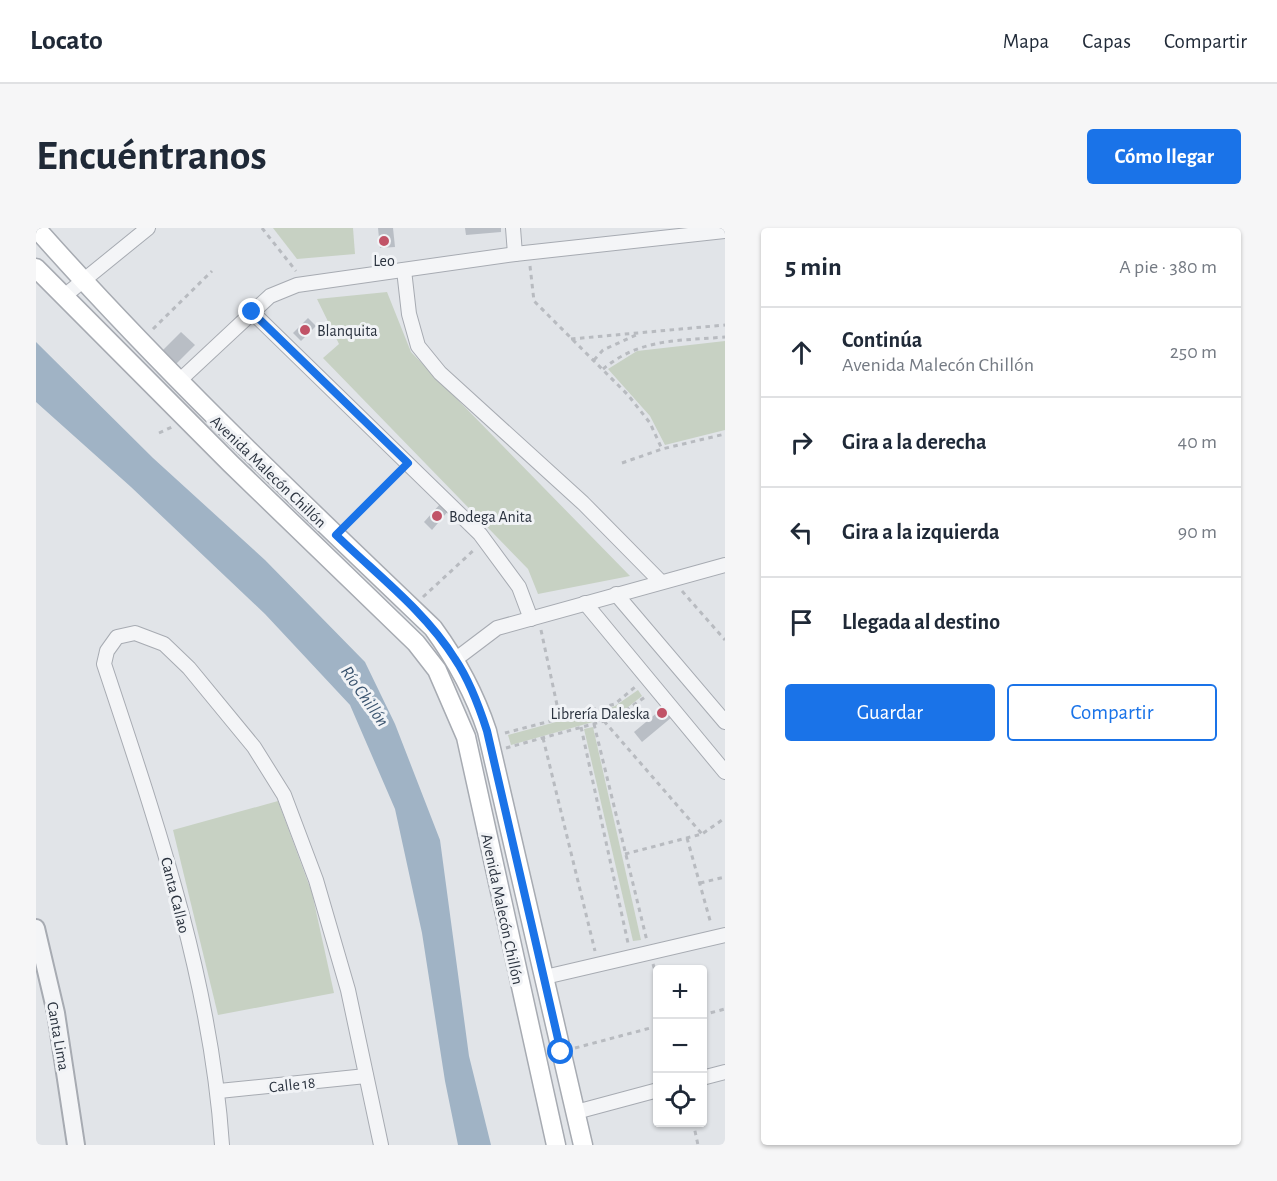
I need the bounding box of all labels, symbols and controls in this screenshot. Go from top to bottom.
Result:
text: Locato [30,27,103,55]
text: Mapa [1003,31,1049,52]
text: Capas [1082,31,1131,52]
text: Compartir [1164,31,1247,52]
button: Cómo llegar [1087,129,1241,184]
text: Encuéntranos [36,135,267,177]
marker: Leo [377,234,391,248]
place label: Leo [373,253,395,269]
text: 5 min [785,254,842,280]
text: A pie · 380 m [1119,257,1217,277]
route end [238,298,264,324]
marker: Blanquita [298,323,312,337]
place label: Blanquita [317,323,378,339]
text: Continúa [842,329,922,351]
icon: ahead [785,336,818,369]
text: 250 m [1170,342,1217,362]
text: Avenida Malecón Chillón [842,355,1034,375]
street label: Avenida Malecón Chillón [207,413,329,531]
icon: right [785,426,818,459]
text: Gira a la derecha [842,431,987,453]
text: 40 m [1178,432,1217,452]
marker: Bodega Anita [430,509,444,523]
place label: Bodega Anita [449,509,532,525]
icon: left [785,516,818,549]
text: Gira a la izquierda [842,521,1000,543]
text: 90 m [1178,522,1217,542]
icon: arrive [785,606,818,639]
text: Llegada al destino [842,611,1000,633]
water label: Río Chillón [337,663,392,730]
button: Guardar [785,684,995,741]
button: Compartir [1007,684,1217,741]
place label: Librería Daleska [550,706,650,722]
marker: Librería Daleska [655,706,669,720]
street label: Avenida Malecón Chillón [478,832,526,986]
street label: Canta Callao [158,856,192,935]
map controls [653,965,707,1127]
button: + [653,965,707,1019]
street label: Canta Lima [44,1000,72,1072]
button: − [653,1019,707,1073]
route start [547,1038,573,1064]
button: locate [653,1073,707,1127]
street label: Calle 18 [268,1075,316,1095]

